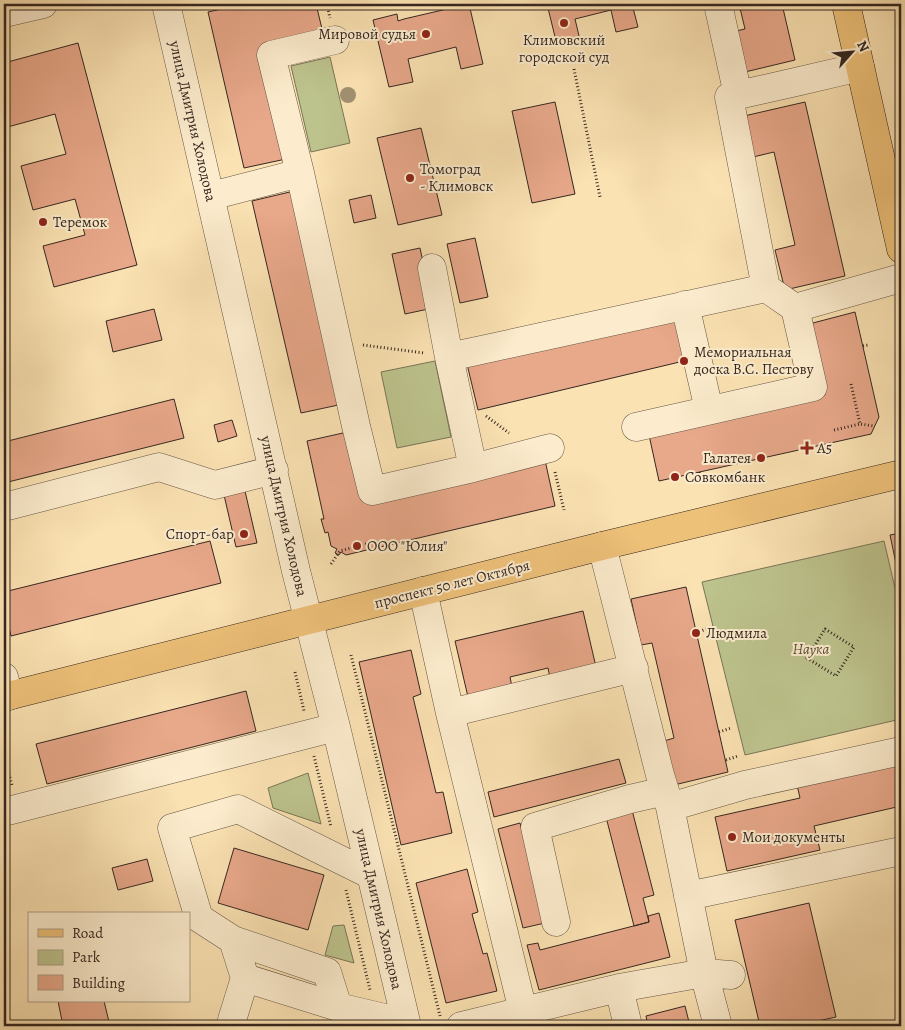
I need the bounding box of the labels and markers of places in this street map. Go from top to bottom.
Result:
marker: Климовский городской суд [558,17,570,29]
place label: Мировой судья [318,24,416,44]
marker: Мировой судья [420,28,432,40]
place label: Климовский городской суд [519,30,609,67]
place label: Томоград - Климовск [420,159,493,196]
marker: Томоград - Климовск [404,172,416,184]
place label: Теремок [53,212,108,232]
marker: Теремок [37,216,49,228]
place label: Мемориальная доска В.С. Пестову [693,342,814,379]
marker: Мемориальная доска В.С. Пестову [678,355,690,367]
place label: А5 [816,438,832,458]
marker: А5 [801,442,813,454]
place label: Галатея [703,448,751,468]
marker: Галатея [755,452,767,464]
place label: Совкомбанк [685,467,765,487]
marker: Совкомбанк [669,471,681,483]
place label: Спорт-бар [166,524,234,544]
marker: Спорт-бар [238,528,250,540]
place label: ООО "Юлия" [367,536,448,556]
marker: ООО "Юлия" [351,540,363,552]
place label: Людмила [706,623,767,643]
marker: Людмила [690,627,702,639]
place label: Мои документы [742,827,846,847]
marker: Мои документы [726,831,738,843]

